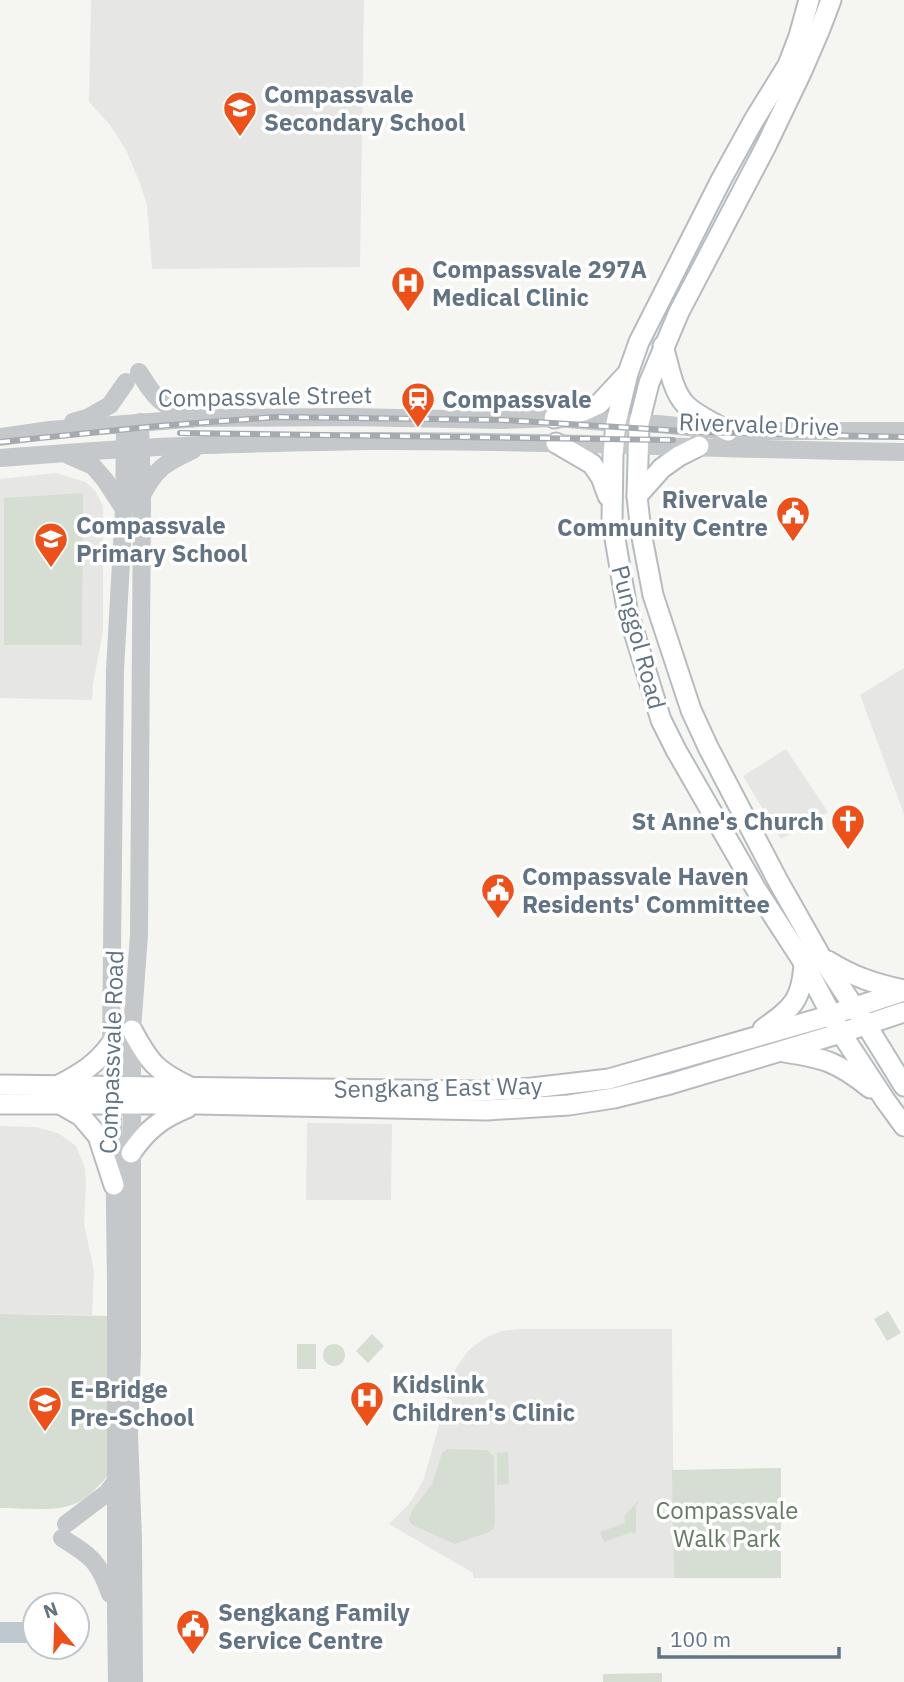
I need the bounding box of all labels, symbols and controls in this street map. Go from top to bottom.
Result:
place label: Compassvale Secondary School [264,78,465,138]
school or university icon: Compassvale Secondary School [221,89,259,138]
place label: Compassvale 297A Medical Clinic [432,253,647,313]
hospital icon: Compassvale 297A Medical Clinic [389,264,427,313]
street label: Compassvale Street [157,378,373,414]
station icon: Compassvale [399,380,437,429]
place label: Compassvale [442,383,592,415]
street label: Rivervale Drive [678,405,840,443]
place label: Rivervale Community Centre [557,483,768,543]
public building icon: Rivervale Community Centre [774,494,812,543]
place label: Compassvale Primary School [76,509,248,569]
school or university icon: Compassvale Primary School [32,520,70,569]
street label: Punggol Road [604,561,674,713]
church icon: St Anne's Church [829,802,867,851]
place label: St Anne's Church [632,805,824,837]
place label: Compassvale Haven Residents' Committee [522,860,770,920]
public building icon: Compassvale Haven Residents' Committee [479,871,517,920]
street label: Compassvale Road [91,950,131,1154]
street label: Sengkang East Way [333,1069,543,1105]
place label: Kidslink Children's Clinic [392,1368,575,1428]
place label: E-Bridge Pre-School [70,1373,194,1433]
hospital icon: Kidslink Children's Clinic [348,1379,386,1428]
school or university icon: E-Bridge Pre-School [26,1384,64,1433]
park label: Compassvale Walk Park [655,1494,799,1554]
north arrow [21,1591,91,1661]
text: N [40,1596,61,1624]
place label: Sengkang Family Service Centre [218,1596,410,1656]
public building icon: Sengkang Family Service Centre [174,1607,212,1656]
scale bar [659,1616,839,1660]
text: 100 m [670,1625,731,1653]

